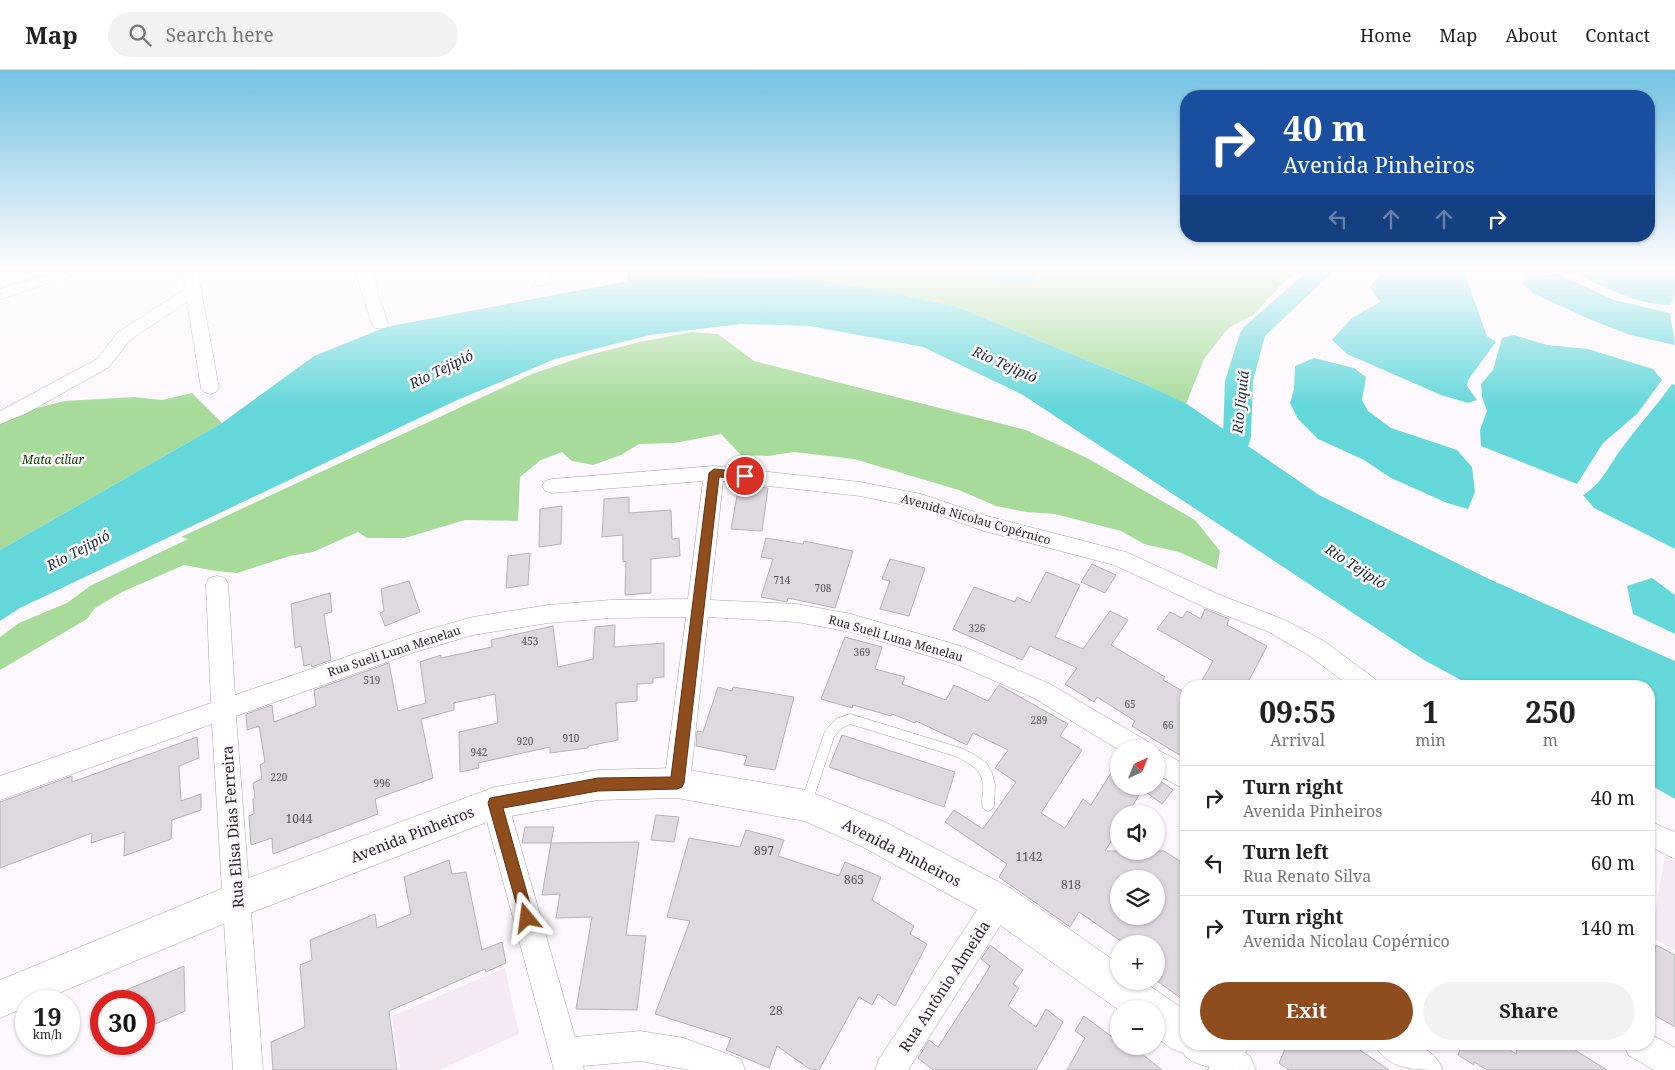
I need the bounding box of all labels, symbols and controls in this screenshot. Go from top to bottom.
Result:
search box [108,12,458,57]
text: Map [25,18,78,51]
icon: search [126,21,154,49]
text: Search here [166,22,274,48]
text: Home [1360,23,1411,47]
text: Map [1439,23,1477,47]
text: About [1505,23,1557,47]
text: Contact [1585,23,1650,47]
text: 40 m [1283,104,1366,151]
icon: right [1200,110,1265,175]
text: Avenida Pinheiros [1283,149,1475,179]
icon: left [1324,205,1352,233]
icon: ahead [1377,205,1405,233]
icon: ahead [1430,205,1458,233]
icon: right [1483,205,1511,233]
water label: Rio Tejipió [969,341,1040,387]
water label: Rio Tejipió [405,345,476,393]
water label: Rio Jiquiá [1227,369,1253,435]
park label: Mata ciliar [21,451,84,468]
pin [724,455,766,497]
icon: arrive [731,462,759,490]
street label: Avenida Nicolau Copérnico [899,489,1053,549]
water label: Rio Tejipió [42,525,113,575]
water label: Rio Tejipió [1321,539,1390,593]
house number: 714 [774,573,791,587]
house number: 708 [815,581,832,595]
street label: Rua Sueli Luna Menelau [827,611,966,665]
street label: Rua Sueli Luna Menelau [325,621,463,681]
house number: 326 [969,621,986,635]
house number: 453 [522,634,539,648]
house number: 369 [854,645,870,659]
house number: 519 [364,673,380,687]
text: 09:55 [1259,691,1336,732]
text: 1 [1422,691,1439,732]
text: 250 [1525,691,1576,732]
house number: 65 [1124,697,1136,711]
house number: 289 [1031,713,1047,727]
house number: 66 [1162,718,1174,732]
text: Arrival [1270,729,1325,751]
text: min [1415,729,1446,751]
text: m [1543,729,1558,751]
house number: 910 [563,731,580,745]
house number: 920 [517,734,534,748]
north arrow [1110,740,1165,795]
map controls [1110,740,1165,1055]
street label: Rua Elisa Dias Ferreira [216,745,248,909]
house number: 942 [471,745,487,759]
house number: 220 [271,770,288,784]
text: Turn right [1243,774,1343,800]
house number: 996 [374,776,391,790]
icon: right [1200,784,1228,812]
text: 40 m [1591,785,1635,811]
text: Avenida Pinheiros [1243,800,1383,822]
street label: Avenida Pinheiros [347,801,477,867]
button: sound [1110,805,1165,860]
house number: 1044 [286,810,313,827]
street label: Avenida Pinheiros [839,813,965,891]
text: Turn left [1243,839,1329,865]
house number: 897 [754,842,774,859]
house number: 1142 [1016,848,1042,865]
icon: left [1200,849,1228,877]
text: 60 m [1591,850,1635,876]
text: Rua Renato Silva [1243,865,1371,887]
button: layers [1110,870,1165,925]
house number: 865 [844,871,864,888]
house number: 818 [1061,876,1081,893]
position arrow [500,891,552,943]
text: Turn right [1243,904,1343,930]
icon: right [1200,914,1228,942]
text: 140 m [1580,915,1635,941]
street label: Rua Antônio Almeida [894,916,994,1056]
text: Avenida Nicolau Copérnico [1243,930,1450,952]
button: + [1110,935,1165,990]
button: Exit [1200,982,1413,1040]
button: Share [1423,982,1635,1040]
speed limit sign: 30 [90,990,155,1055]
text: 19 [33,999,62,1033]
button: − [1110,1000,1165,1055]
house number: 28 [769,1002,783,1019]
text: km/h [33,1026,62,1043]

